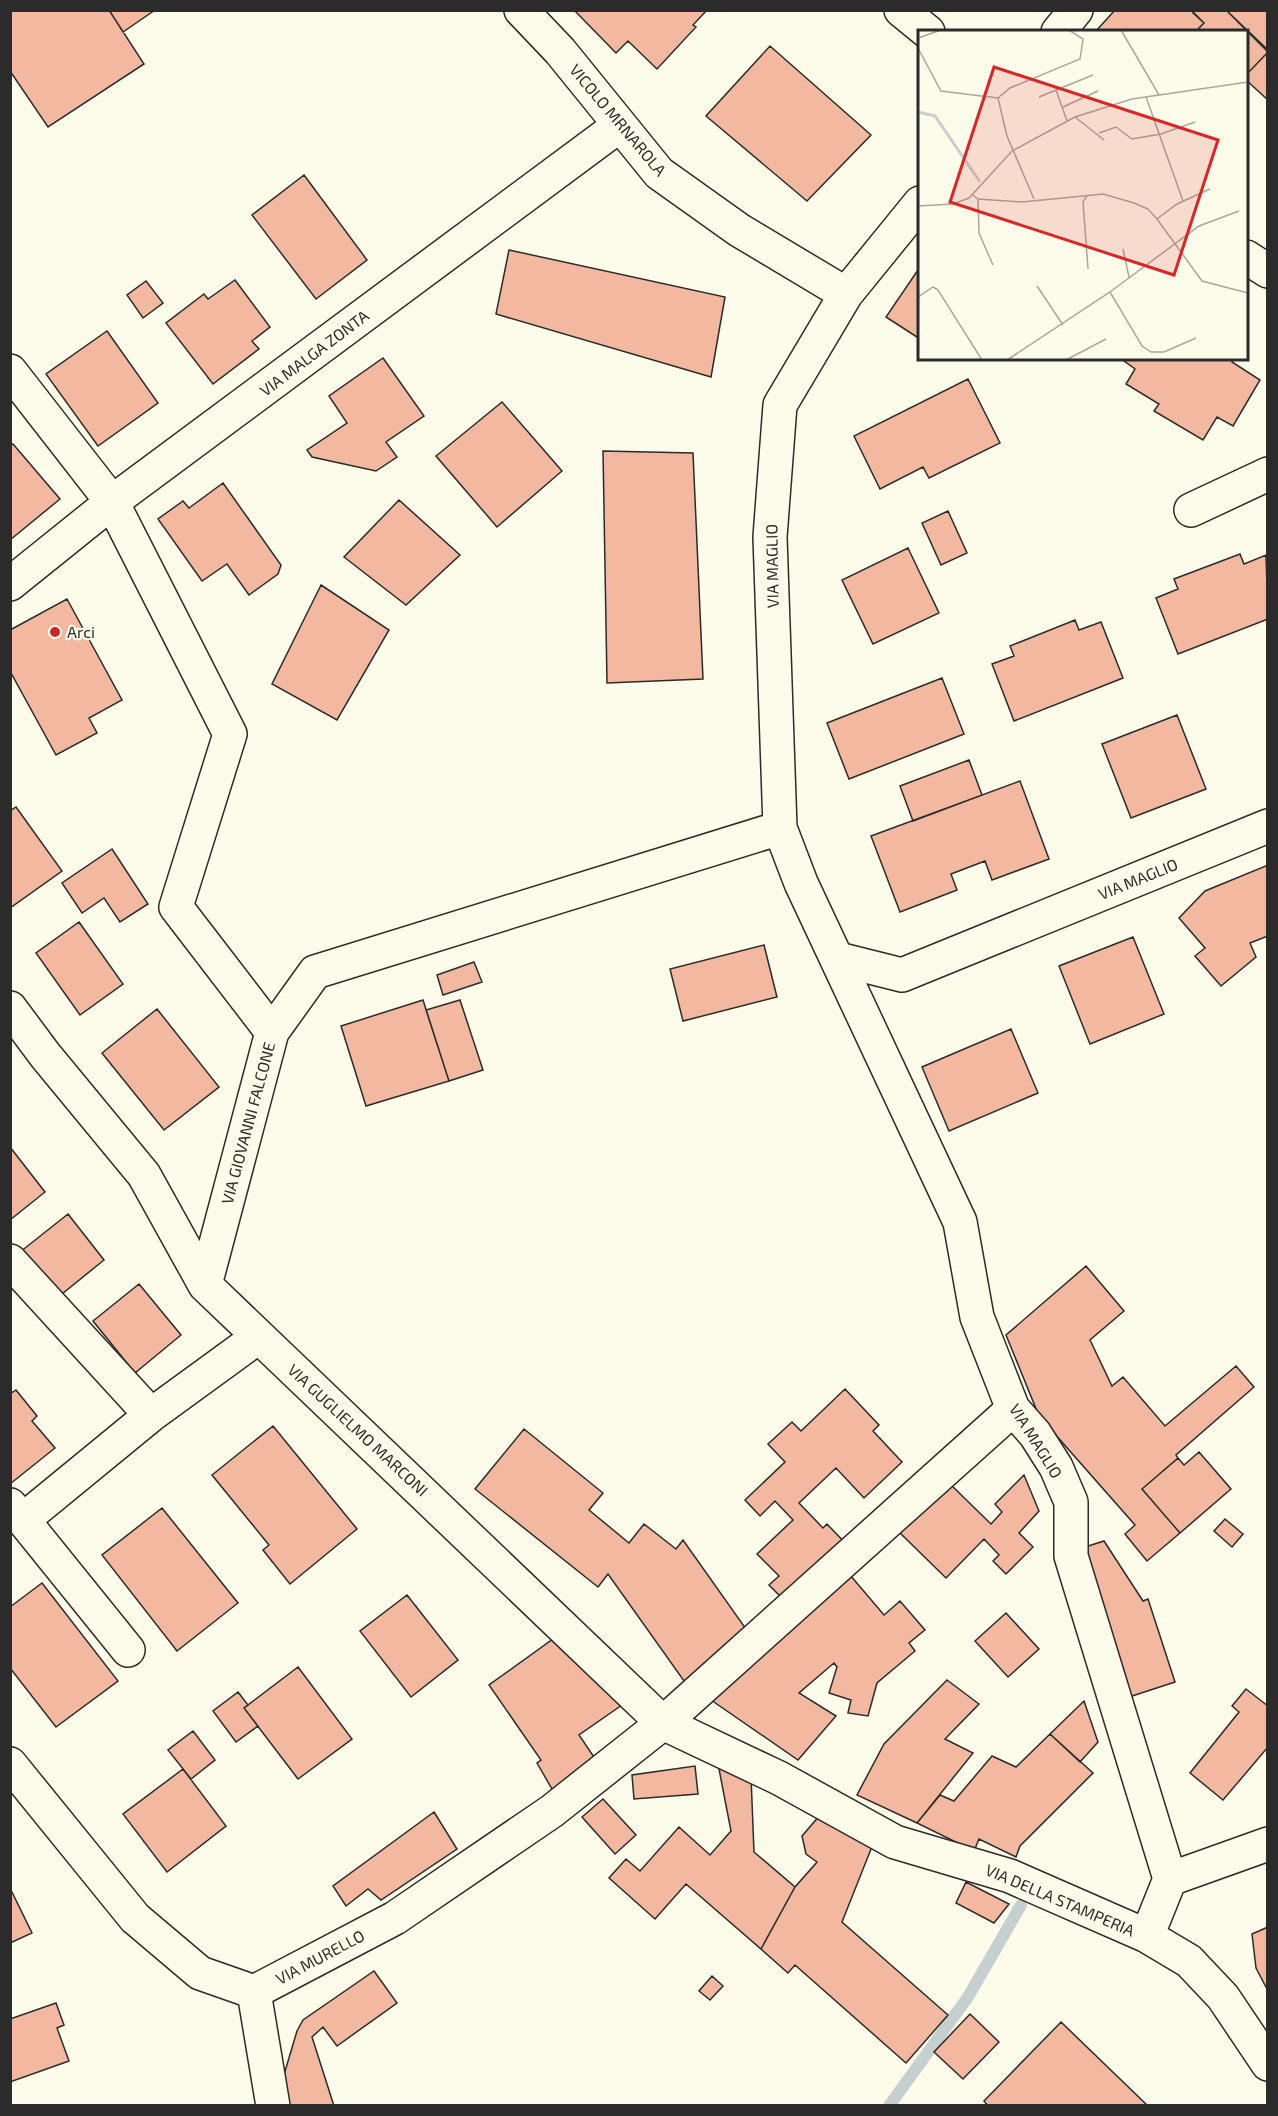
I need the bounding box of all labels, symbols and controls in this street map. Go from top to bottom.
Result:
inset map [918,30,1248,360]
street label: VICOLO MRNAROLA [566,60,671,179]
street label: VIA MALGA ZONTA [255,305,372,400]
street label: VIA MAGLIO [761,524,782,608]
place label: Arci [67,622,95,641]
marker: Arci [48,625,62,639]
street label: VIA MAGLIO [1095,854,1180,903]
street label: VIA GIOVANNI FALCONE [217,1040,278,1206]
street label: VIA GUGLIELMO MARCONI [284,1360,432,1500]
street label: VIA MAGLIO [1006,1400,1067,1481]
street label: VIA DELLA STAMPERIA [983,1860,1138,1940]
street label: VIA MURELLO [272,1925,367,1988]

